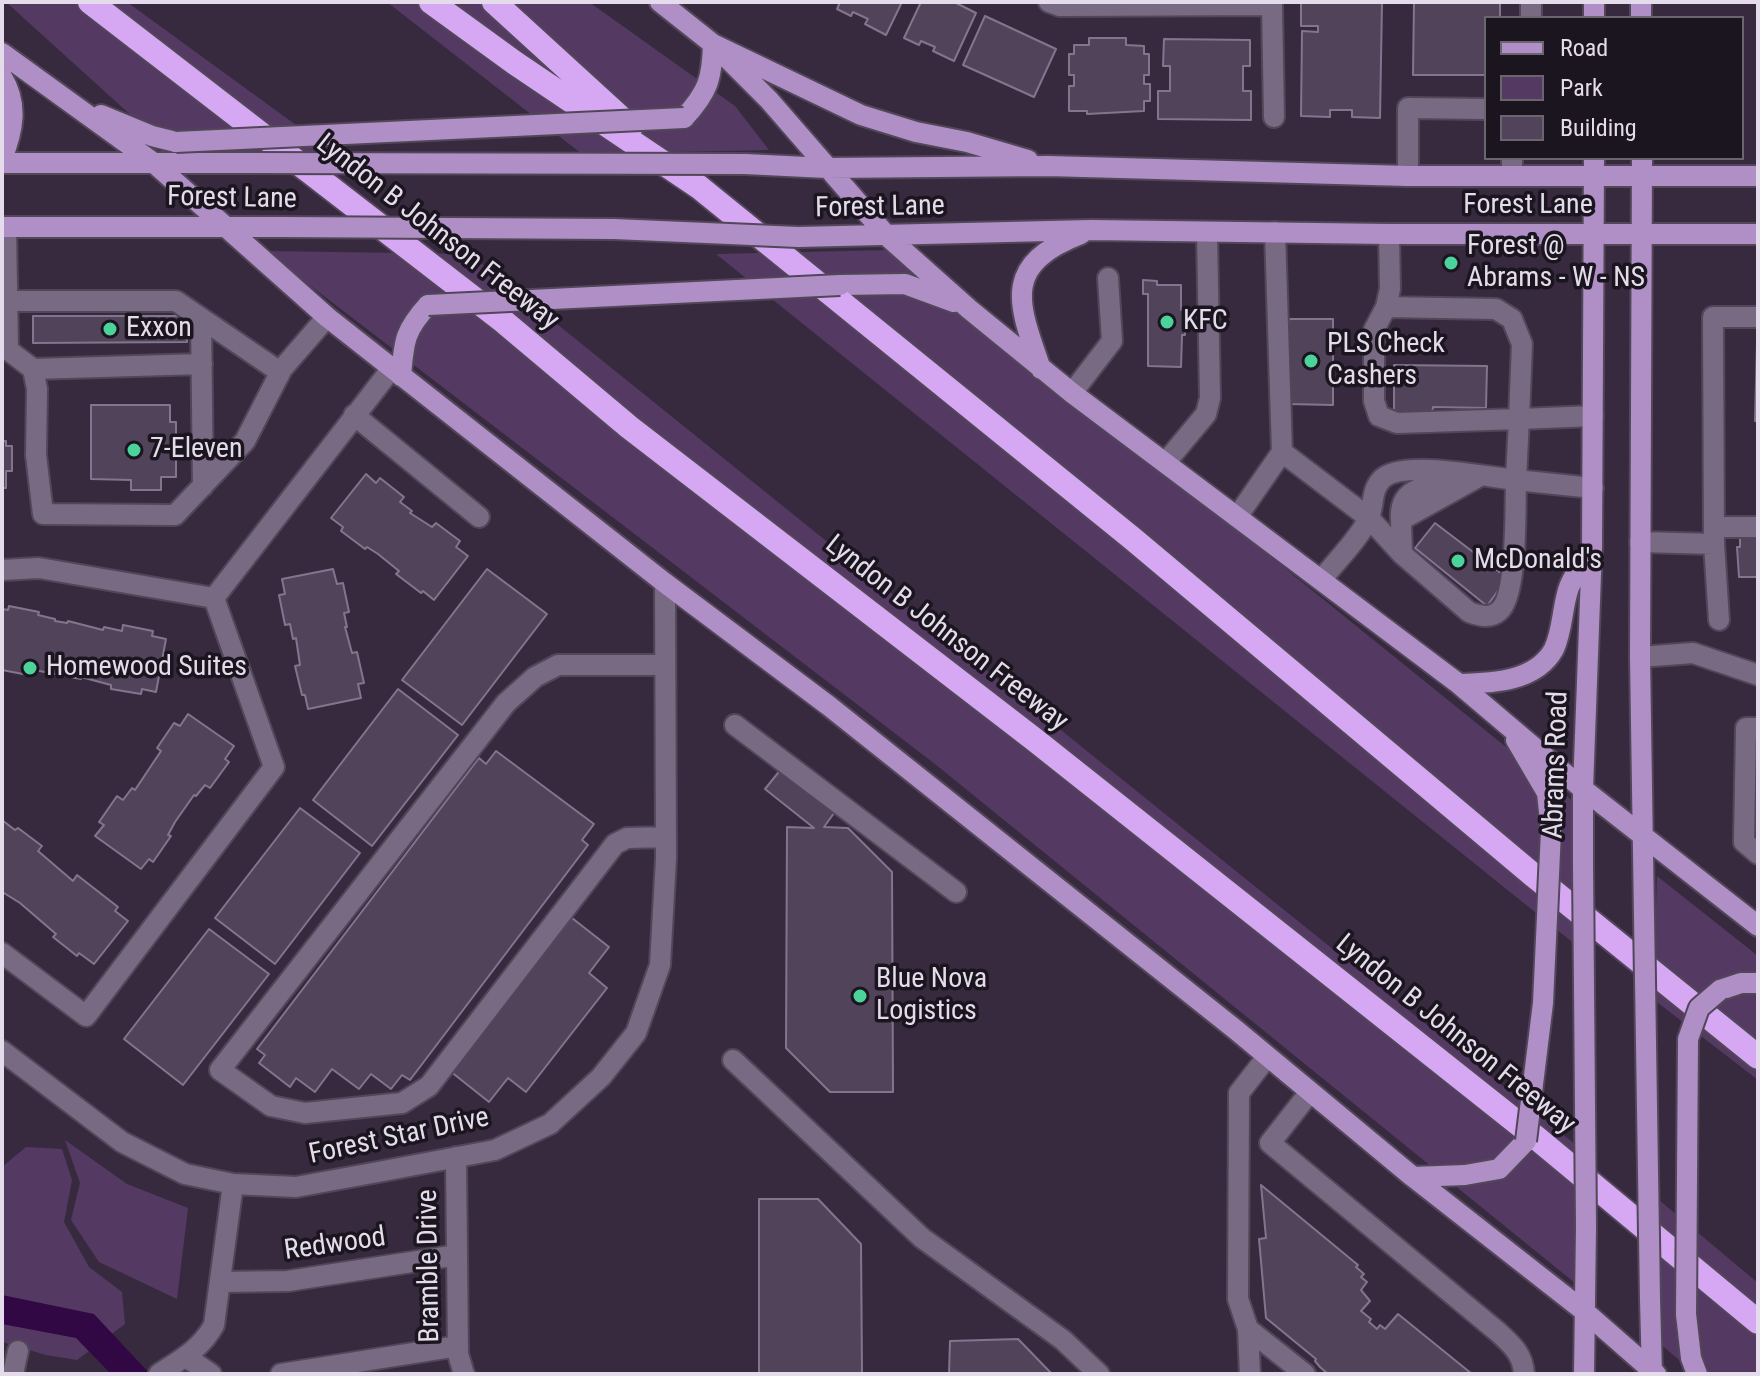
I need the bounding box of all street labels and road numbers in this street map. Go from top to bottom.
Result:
street label: Lyndon B Johnson Freeway [309,128,565,338]
street label: Forest Lane [167,181,297,217]
street label: Forest Lane [1463,189,1593,223]
street label: Forest Lane [815,190,945,226]
street label: Lyndon B Johnson Freeway [818,529,1074,739]
street label: Abrams Road [1538,691,1576,839]
street label: Lyndon B Johnson Freeway [1328,928,1582,1142]
street label: Forest Star Drive [306,1102,492,1172]
street label: Bramble Drive [412,1189,448,1343]
street label: Redwood [282,1221,388,1269]

